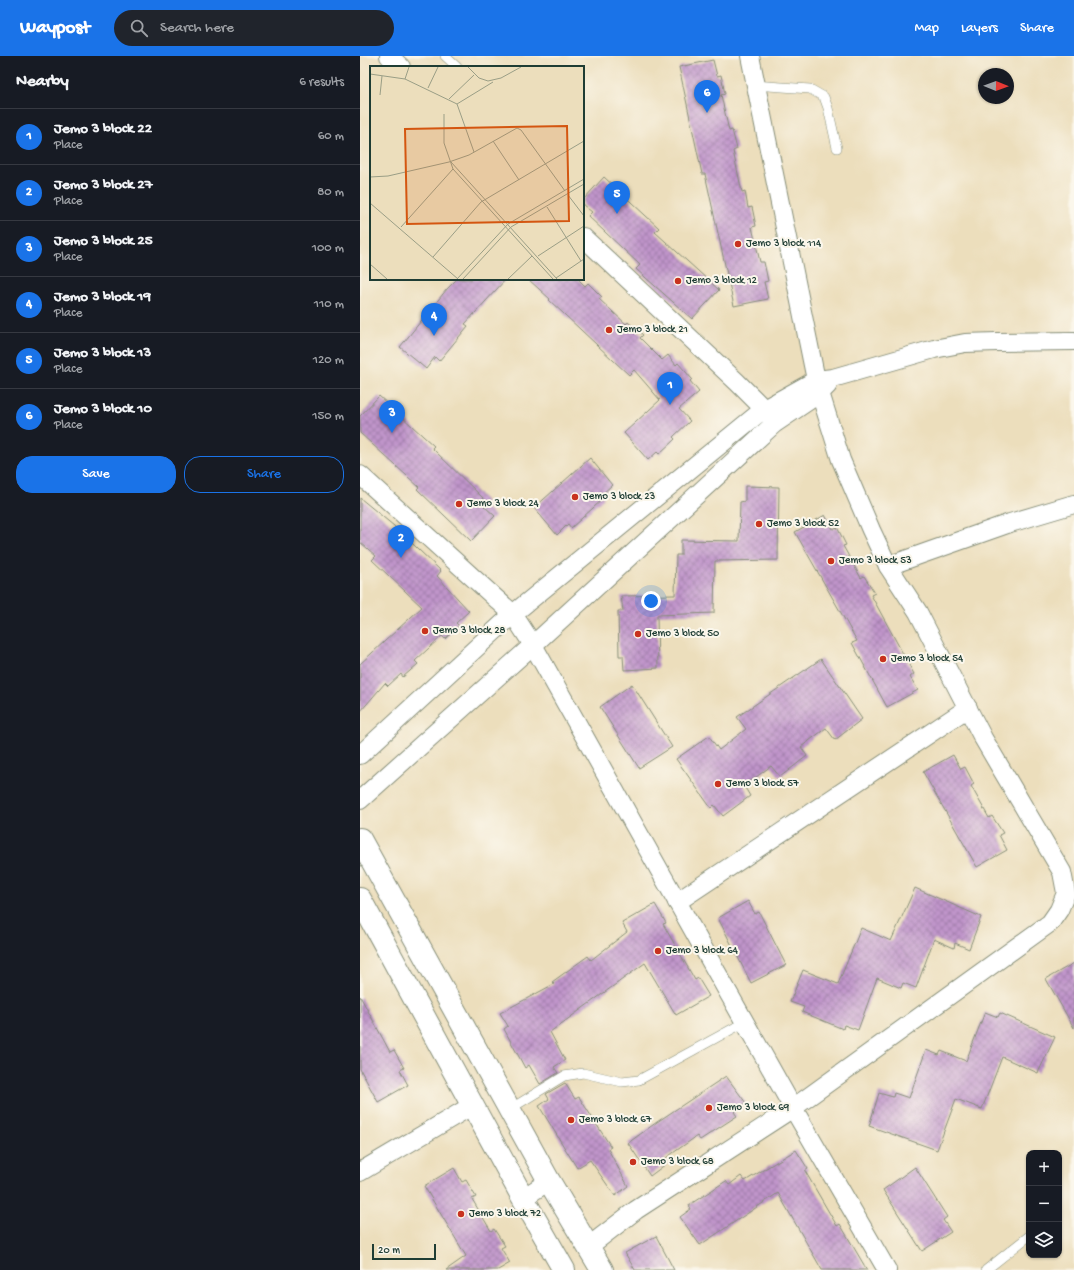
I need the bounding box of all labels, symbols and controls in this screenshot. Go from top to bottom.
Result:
search box [114,10,394,46]
text: Waypost [20,17,90,40]
icon: search [128,17,150,39]
text: Search here [160,19,234,37]
text: Map [915,20,939,37]
text: Layers [961,20,998,37]
text: Share [1020,20,1054,37]
inset map [370,66,584,280]
north arrow [978,68,1014,104]
text: Nearby [16,72,69,92]
text: 6 results [299,75,344,90]
pin: 6 [694,80,720,113]
text: Jemo 3 block 22 [54,120,152,138]
text: 1 [26,129,32,144]
text: 60 m [318,129,344,144]
text: Place [54,138,82,153]
text: Jemo 3 block 27 [54,176,153,194]
pin: 5 [604,181,630,214]
text: 2 [26,185,32,200]
text: 80 m [317,185,344,200]
text: Place [54,194,82,209]
text: Jemo 3 block 25 [54,232,153,250]
place label: Jemo 3 block 114 [746,238,822,250]
marker: Jemo 3 block 114 [733,239,743,249]
text: 3 [26,241,32,256]
text: 100 m [312,241,344,256]
text: Place [54,250,82,265]
place label: Jemo 3 block 12 [686,275,758,287]
marker: Jemo 3 block 12 [673,276,683,286]
text: Jemo 3 block 19 [54,288,151,306]
text: 4 [26,297,32,312]
text: 110 m [314,297,344,312]
pin: 4 [421,303,447,336]
text: Place [54,306,82,321]
place label: Jemo 3 block 21 [617,324,688,336]
marker: Jemo 3 block 21 [604,325,614,335]
text: Jemo 3 block 13 [54,344,151,362]
text: 5 [26,353,32,368]
text: 120 m [313,353,344,368]
text: Place [54,362,82,377]
pin: 1 [657,372,683,405]
text: Jemo 3 block 10 [54,400,152,418]
pin: 3 [379,400,405,433]
text: 6 [26,409,32,424]
text: 150 m [312,409,344,424]
text: Place [54,418,82,433]
button: Save [16,456,176,493]
button: Share [184,456,344,493]
place label: Jemo 3 block 23 [583,491,656,503]
marker: Jemo 3 block 23 [570,492,580,502]
place label: Jemo 3 block 24 [467,498,540,510]
marker: Jemo 3 block 24 [454,499,464,509]
place label: Jemo 3 block 52 [767,518,840,530]
marker: Jemo 3 block 52 [754,519,764,529]
pin: 2 [388,525,414,558]
place label: Jemo 3 block 53 [839,555,912,567]
marker: Jemo 3 block 53 [826,556,836,566]
your location [641,591,661,611]
place label: Jemo 3 block 28 [433,625,506,637]
marker: Jemo 3 block 28 [420,626,430,636]
place label: Jemo 3 block 50 [646,628,719,640]
marker: Jemo 3 block 50 [633,629,643,639]
place label: Jemo 3 block 54 [891,653,964,665]
marker: Jemo 3 block 54 [878,654,888,664]
place label: Jemo 3 block 57 [726,778,799,790]
marker: Jemo 3 block 57 [713,779,723,789]
place label: Jemo 3 block 64 [666,945,739,957]
marker: Jemo 3 block 64 [653,946,663,956]
place label: Jemo 3 block 69 [717,1102,790,1114]
marker: Jemo 3 block 69 [704,1103,714,1113]
place label: Jemo 3 block 67 [579,1114,652,1126]
marker: Jemo 3 block 67 [566,1115,576,1125]
map controls [1026,1150,1062,1258]
button: + [1026,1150,1062,1186]
place label: Jemo 3 block 68 [641,1156,714,1168]
marker: Jemo 3 block 68 [628,1157,638,1167]
button: − [1026,1186,1062,1222]
place label: Jemo 3 block 72 [469,1208,542,1220]
marker: Jemo 3 block 72 [456,1209,466,1219]
button: layers [1026,1222,1062,1258]
scale bar [372,1242,436,1261]
text: 20 m [378,1245,400,1257]

